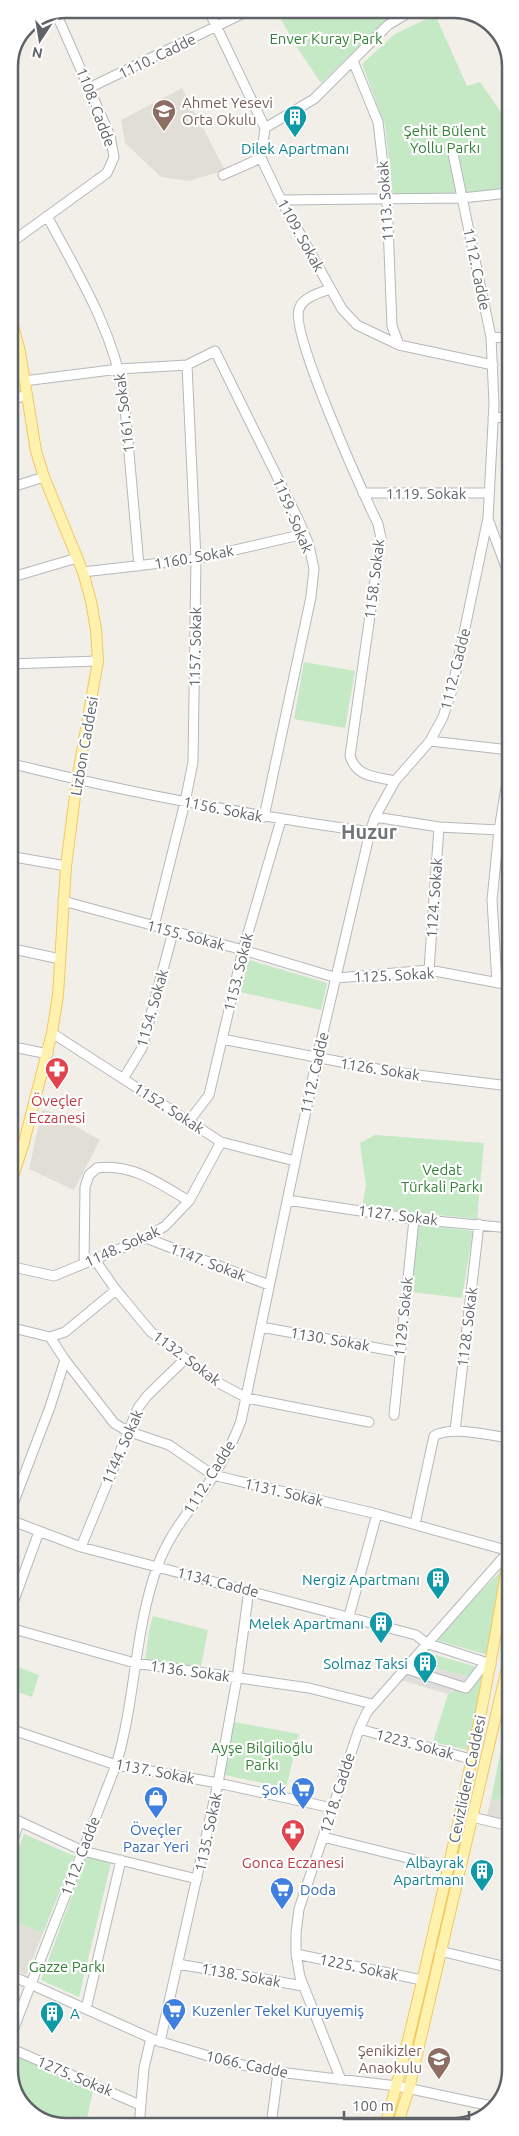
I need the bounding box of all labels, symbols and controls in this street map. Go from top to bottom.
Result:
north arrow [15,15,65,65]
street label: 1110. Cadde [116,30,198,82]
park label: Enver Kuray Park [269,30,383,47]
text: N [31,44,44,62]
street label: 1108. Cadde [73,65,119,149]
place label: Ahmet Yesevi Orta Okulu [182,94,273,128]
school or university icon: Ahmet Yesevi Orta Okulu [151,98,177,132]
building icon: Dilek Apartmanı [282,104,308,138]
park label: Şehit Bülent Yollu Parkı [404,122,486,156]
place label: Dilek Apartmanı [241,140,349,157]
street label: 1113. Sokak [374,160,396,242]
street label: 1109. Sokak [274,196,328,275]
street label: 1112. Cadde [460,226,494,312]
street label: 1161. Sokak [111,372,137,454]
street label: 1159. Sokak [269,475,317,556]
street label: 1119. Sokak [386,485,467,502]
street label: 1158. Sokak [361,538,387,620]
street label: 1160. Sokak [153,542,236,572]
street label: 1157. Sokak [186,606,204,687]
street label: 1112. Cadde [437,626,473,712]
street label: Lizbon Caddesi [67,695,101,797]
street label: 1156. Sokak [182,793,265,825]
district label: Huzur [341,820,398,843]
street label: 1124. Sokak [423,857,445,939]
street label: 1155. Sokak [145,916,227,954]
street label: 1153. Sokak [220,931,256,1013]
street label: 1125. Sokak [353,964,435,986]
street label: 1154. Sokak [133,967,171,1049]
street label: 1112. Cadde [296,1030,332,1116]
street label: 1126. Sokak [339,1054,421,1084]
pharmacy icon: Öveçler Eczanesi [44,1056,70,1090]
street label: 1152. Sokak [131,1079,208,1137]
place label: Öveçler Eczanesi [29,1092,85,1126]
park label: Vedat Türkali Parkı [401,1161,483,1195]
street label: 1127. Sokak [357,1202,439,1228]
street label: 1148. Sokak [82,1222,163,1270]
street label: 1147. Sokak [167,1240,249,1285]
street label: 1129. Sokak [390,1276,416,1358]
street label: 1128. Sokak [454,1286,480,1368]
street label: 1130. Sokak [289,1324,372,1354]
street label: 1132. Sokak [150,1327,225,1389]
street label: 1144. Sokak [98,1406,146,1487]
street label: 1112. Cadde [180,1437,238,1517]
street label: 1131. Sokak [243,1475,326,1509]
street label: 1134. Cadde [175,1564,261,1600]
building icon: Nergiz Apartmanı [425,1566,451,1600]
place label: Nergiz Apartmanı [302,1571,420,1588]
building icon: Melek Apartmanı [368,1610,394,1644]
place label: Melek Apartmanı [249,1615,364,1632]
building icon: Solmaz Taksi [412,1650,438,1684]
place label: Solmaz Taksi [323,1655,408,1672]
street label: 1136. Sokak [149,1657,231,1685]
street label: Cevizlidere Caddesi [445,1714,489,1844]
street label: 1223. Sokak [374,1725,456,1763]
park label: Ayşe Bilgilioğlu Parkı [211,1739,313,1773]
street label: 1218. Cadde [316,1751,358,1835]
street label: 1137. Sokak [114,1755,197,1787]
supermarket icon: Şok [290,1776,316,1810]
place label: Şok [262,1781,286,1798]
shop icon: Öveçler Pazar Yeri [143,1785,169,1819]
street label: 1135. Sokak [191,1790,225,1873]
street label: 1112. Cadde [57,1814,103,1898]
pharmacy icon: Gonca Eczanesi [280,1818,306,1852]
place label: Öveçler Pazar Yeri [123,1821,189,1855]
place label: Gonca Eczanesi [242,1854,344,1871]
place label: Albayrak Apartmanı [393,1854,464,1888]
building icon: Albayrak Apartmanı [469,1858,495,1892]
supermarket icon: Doda [269,1876,295,1910]
place label: Doda [300,1881,336,1898]
street label: 1225. Sokak [318,1950,401,1984]
park label: Gazze Parkı [29,1958,105,1975]
street label: 1138. Sokak [200,1960,283,1990]
supermarket icon: Kuzenler Tekel Kuruyemiş [161,1997,187,2031]
building icon: A [39,2000,65,2034]
place label: Kuzenler Tekel Kuruyemiş [192,2002,364,2019]
place label: A [70,2005,80,2022]
place label: Şenikizler Anaokulu [358,2042,422,2076]
school or university icon: Şenikizler Anaokulu [426,2046,452,2080]
street label: 1066. Cadde [204,2047,290,2081]
street label: 1275. Sokak [35,2052,116,2100]
scale bar [344,2088,469,2120]
text: 100 m [352,2097,394,2114]

